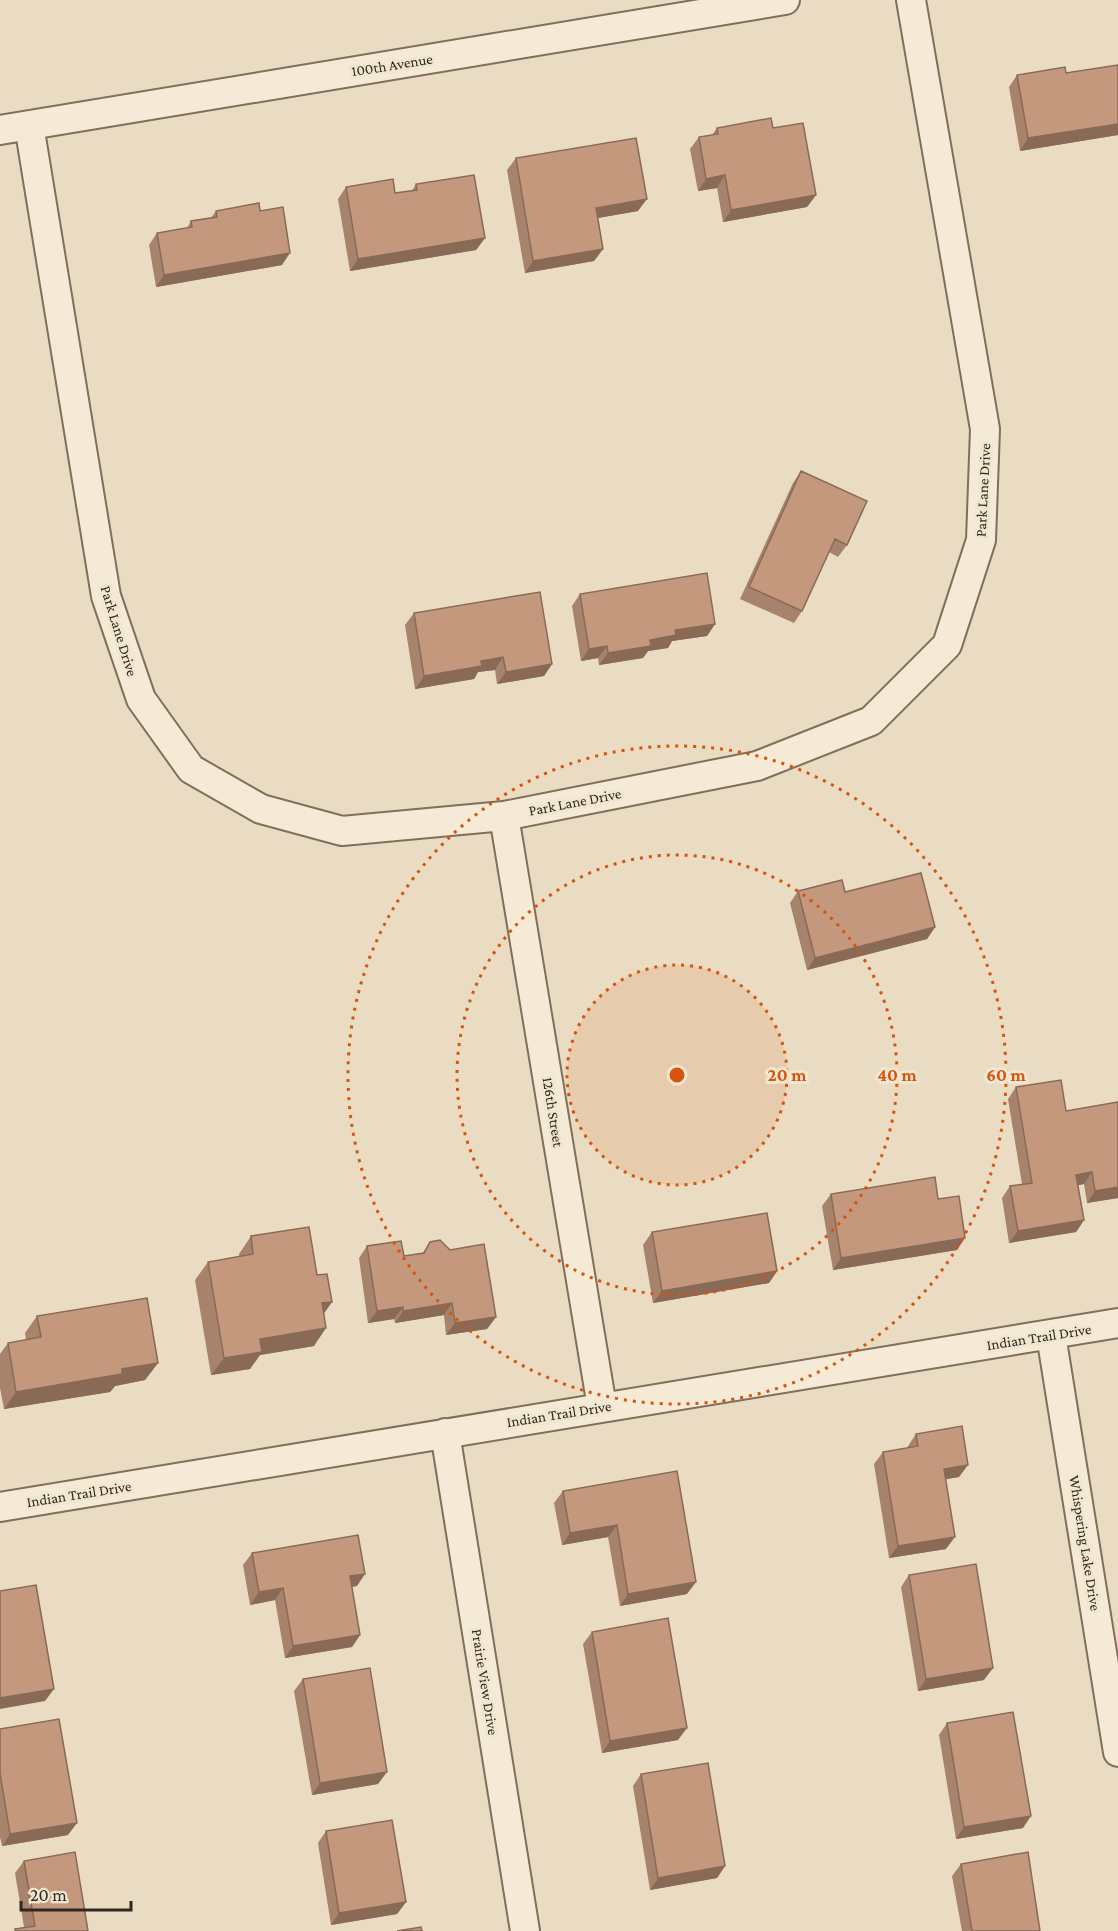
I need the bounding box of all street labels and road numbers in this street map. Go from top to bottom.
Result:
street label: 100th Avenue [350,51,434,79]
street label: Park Lane Drive [973,442,993,537]
street label: Park Lane Drive [98,584,141,679]
street label: Park Lane Drive [527,785,623,819]
street label: 126th Street [540,1076,567,1149]
street label: Indian Trail Drive [986,1321,1093,1353]
street label: Indian Trail Drive [506,1398,613,1430]
street label: Whispering Lake Drive [1065,1474,1104,1612]
street label: Indian Trail Drive [26,1478,133,1510]
street label: Prairie View Drive [469,1628,501,1737]

